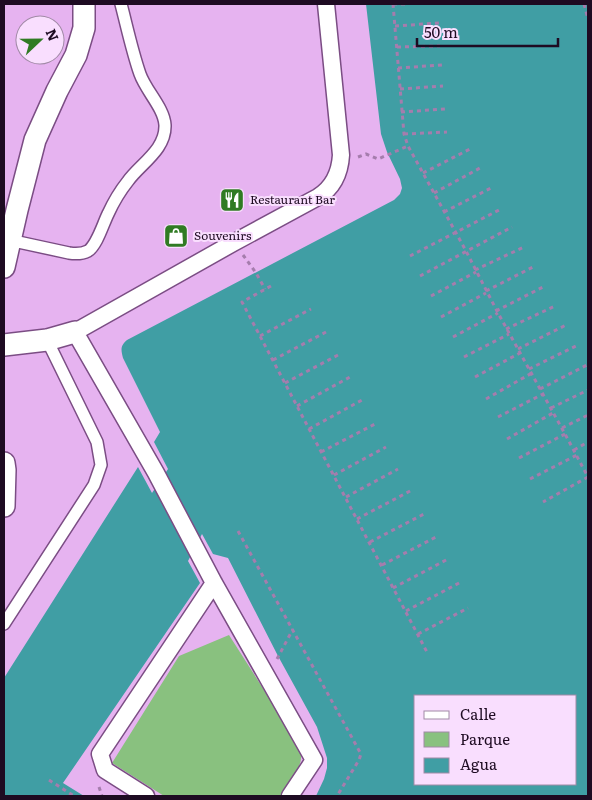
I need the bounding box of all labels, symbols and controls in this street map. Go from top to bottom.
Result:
north arrow [15,15,65,65]
scale bar [417,15,558,47]
text: 50 m [424,20,458,43]
text: N [42,26,65,44]
restaurant icon: Restaurant Bar [219,187,245,213]
place label: Restaurant Bar [250,190,335,208]
shop icon: Souvenirs [163,223,189,249]
place label: Souvenirs [194,226,252,244]
legend [414,695,577,785]
text: Calle [460,702,496,725]
text: Parque [460,727,510,750]
text: Agua [460,752,498,775]

